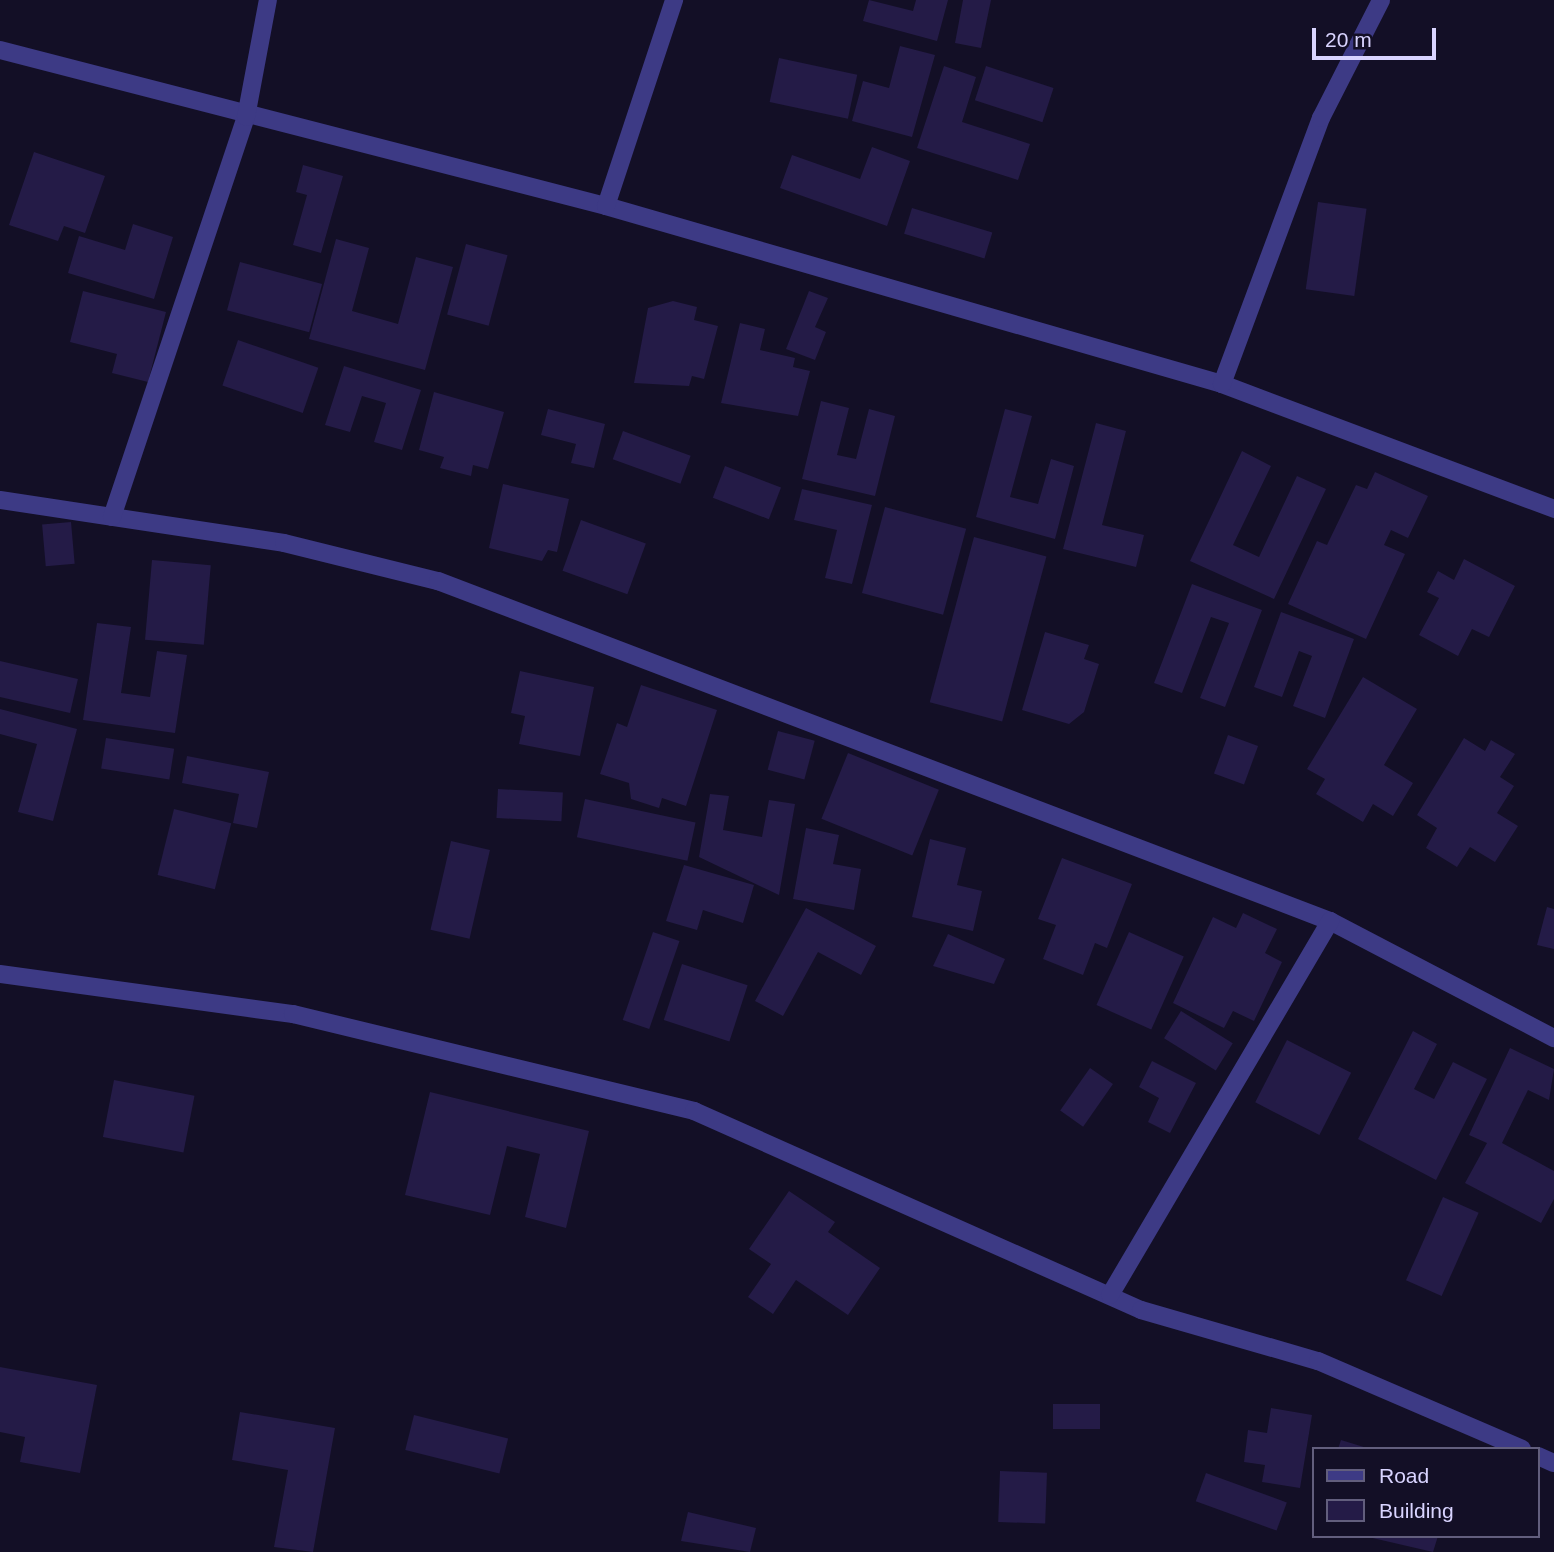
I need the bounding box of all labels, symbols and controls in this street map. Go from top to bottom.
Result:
scale bar [1316,14,1440,58]
text: 20 m [1325,28,1372,51]
legend [1312,1447,1540,1538]
text: Road [1379,1464,1429,1487]
text: Building [1379,1499,1454,1522]

